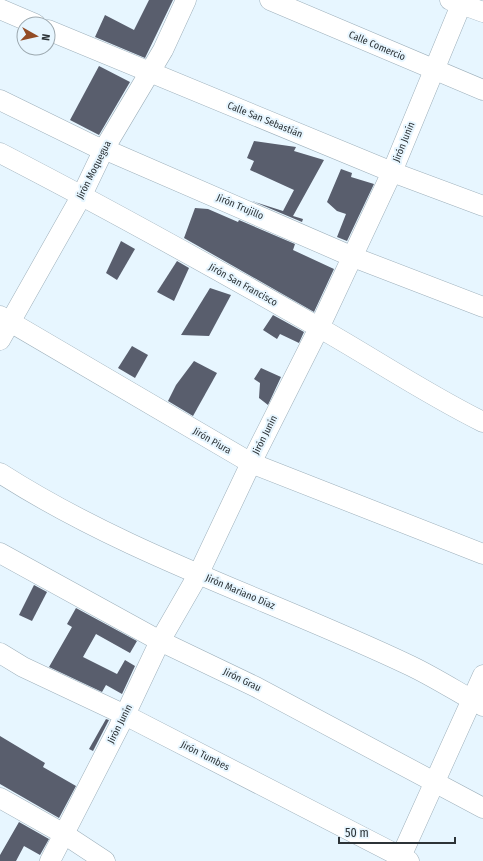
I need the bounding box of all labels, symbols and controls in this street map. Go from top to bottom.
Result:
north arrow [16,16,56,56]
street label: Calle Comercio [347,29,407,63]
text: N [39,33,52,41]
street label: Calle San Sebastián [226,99,304,141]
street label: Jirón Junín [390,120,418,164]
street label: Jirón Moquegua [74,139,114,201]
street label: Jirón Trujillo [215,192,265,222]
street label: Jirón San Francisco [207,261,279,309]
street label: Jirón Junín [249,413,280,457]
street label: Jirón Piura [191,425,233,457]
street label: Jirón Mariano Díaz [203,571,277,612]
street label: Jirón Grau [221,666,263,694]
street label: Jirón Junín [104,702,135,746]
street label: Jirón Tumbes [179,739,231,773]
scale bar [339,819,455,845]
text: 50 m [345,826,369,840]

